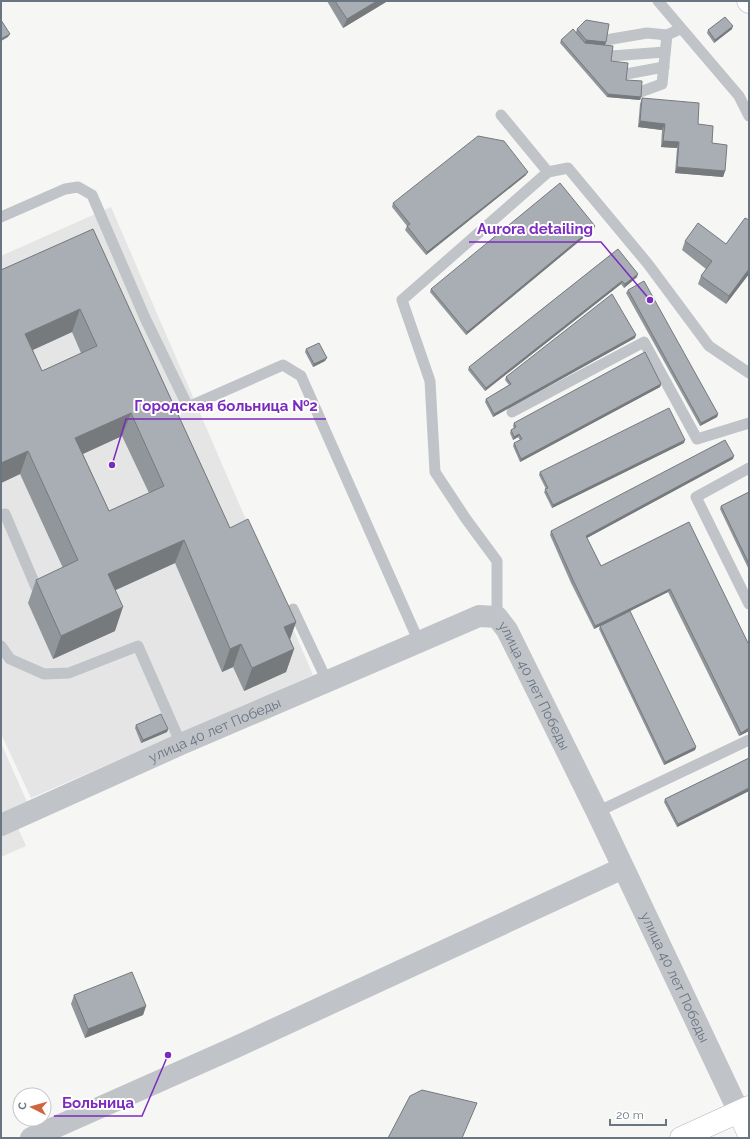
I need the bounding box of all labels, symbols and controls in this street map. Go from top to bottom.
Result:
callout: Aurora detailing [469,215,601,242]
text: Aurora detailing [477,220,593,238]
callout: Городская больница №2 [126,392,326,419]
text: Городская больница №2 [134,397,318,415]
street label: улица 40 лет Победы [495,618,573,753]
street label: улица 40 лет Победы [146,694,283,765]
street label: улица 40 лет Победы [638,910,713,1045]
north arrow [12,1087,52,1127]
callout: Больница [54,1089,142,1116]
text: Больница [62,1094,134,1112]
text: С [16,1101,29,1110]
scale bar [610,1101,666,1127]
text: 20 m [616,1108,644,1122]

